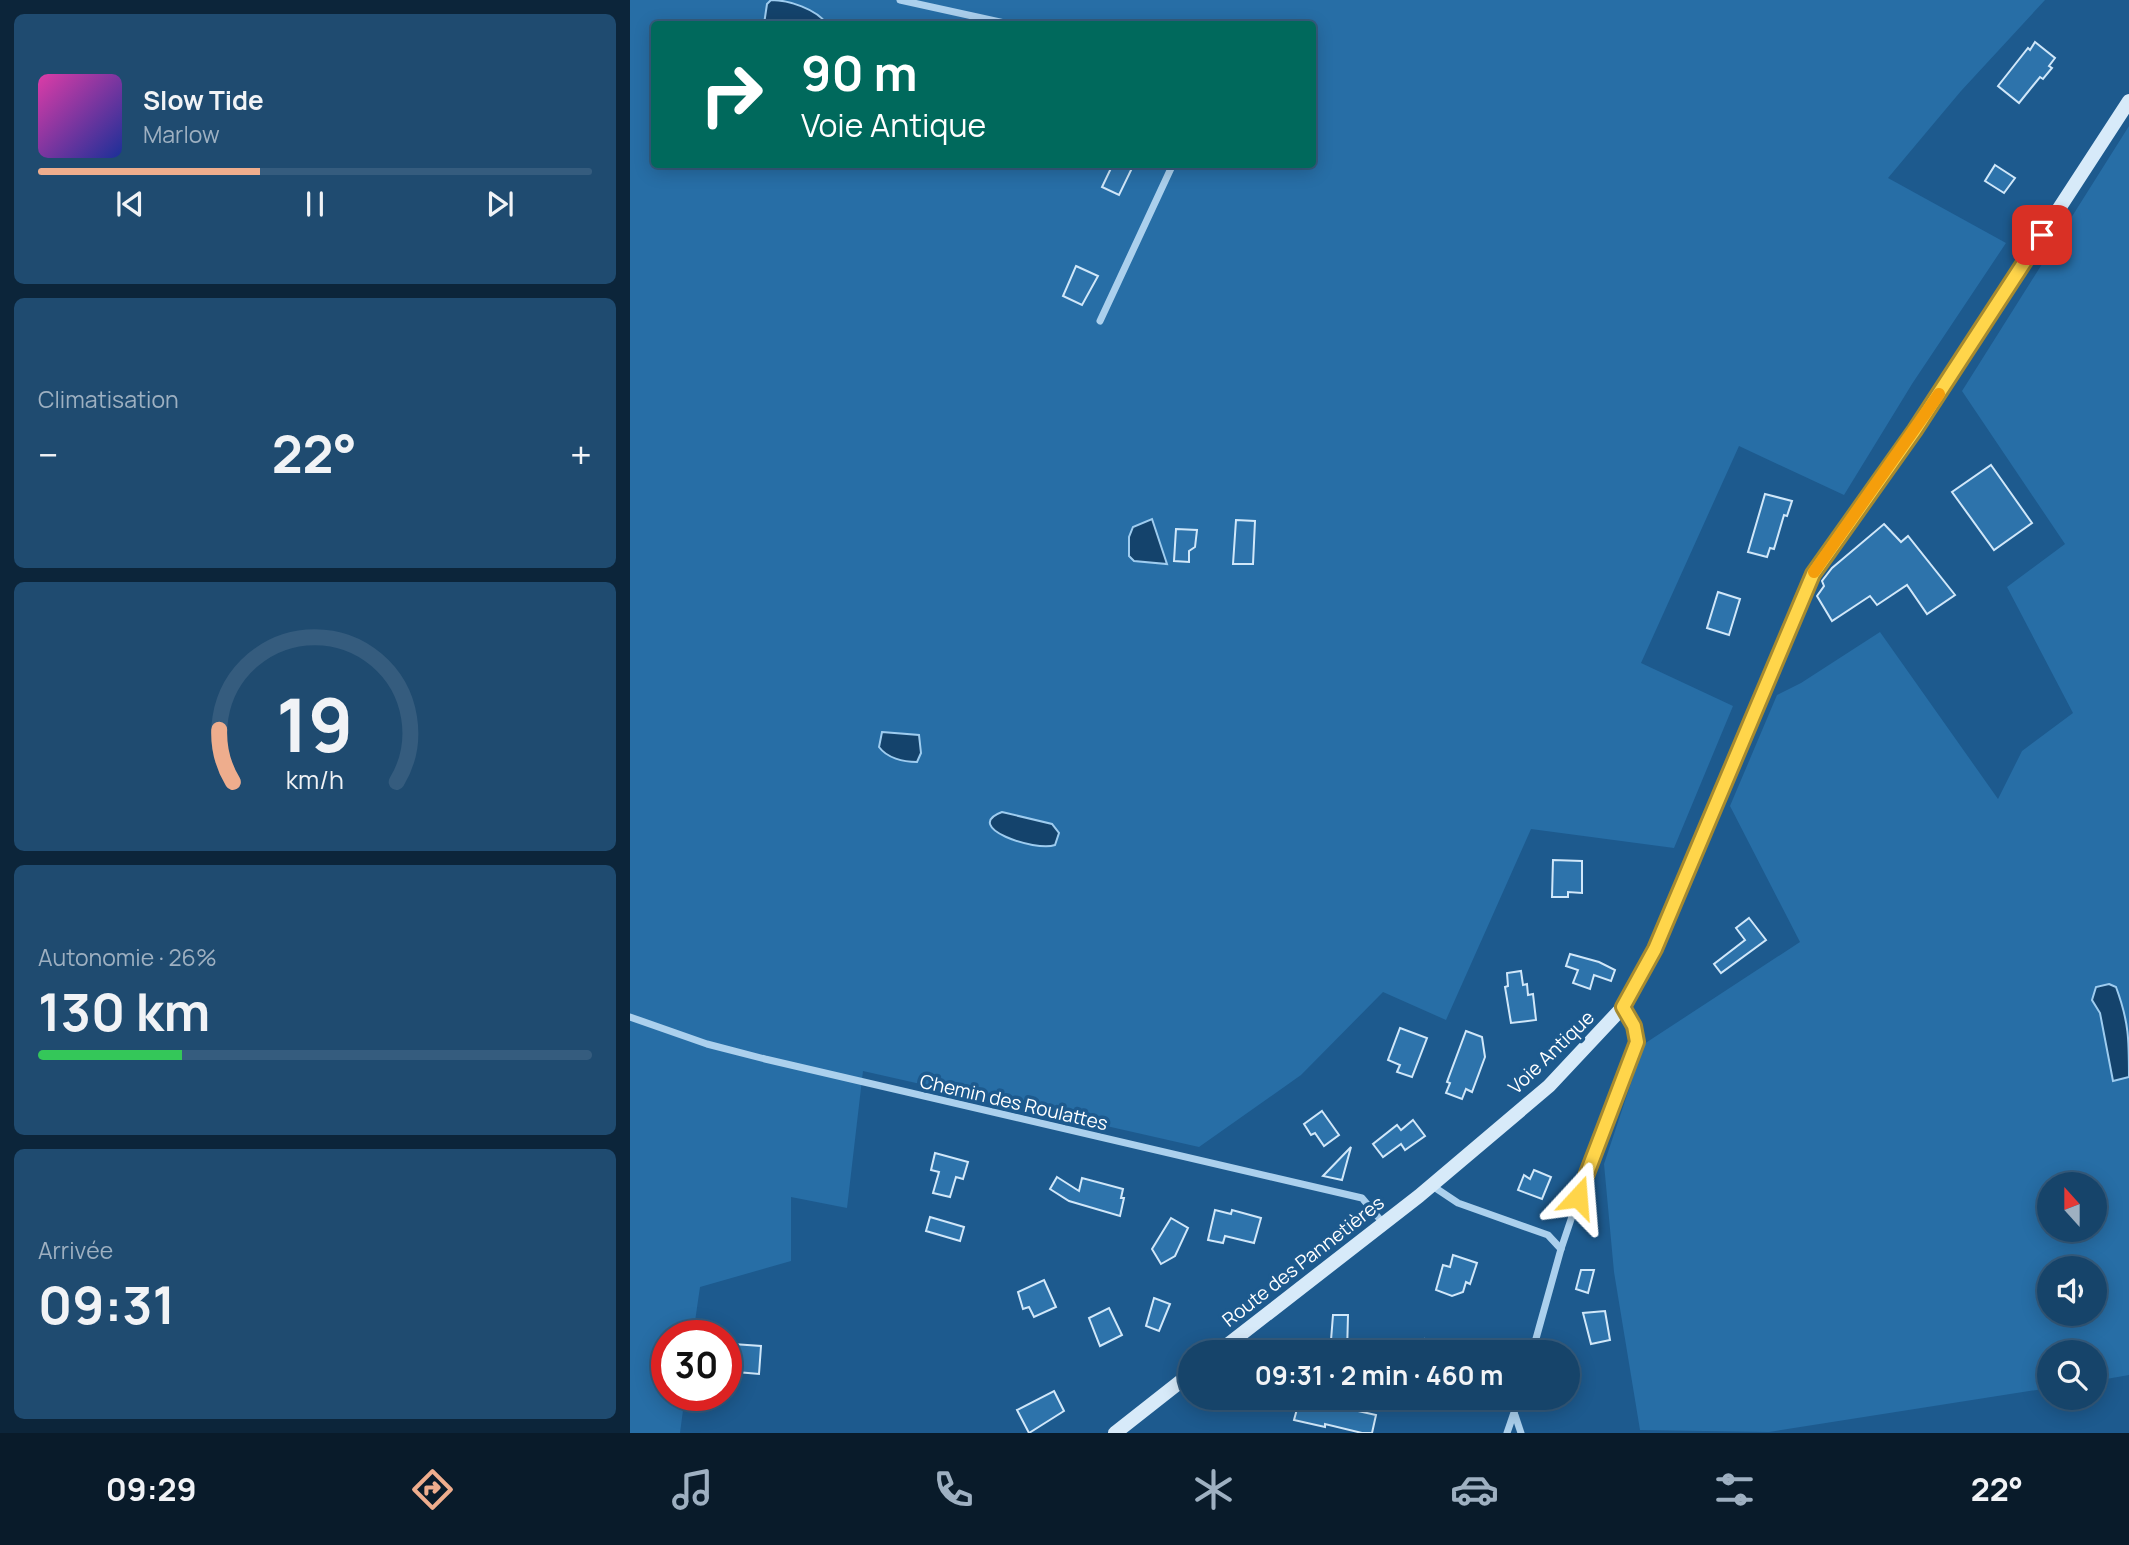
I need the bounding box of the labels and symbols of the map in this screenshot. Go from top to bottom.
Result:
pin [2012,205,2072,265]
street label: Voie Antique [1502,1004,1600,1100]
street label: Chemin des Roulattes [917,1068,1111,1136]
position arrow [1541,1160,1615,1234]
north arrow [2037,1172,2107,1242]
street label: Route des Pannetières [1217,1190,1389,1332]
speed limit sign: 30 [651,1320,742,1411]

